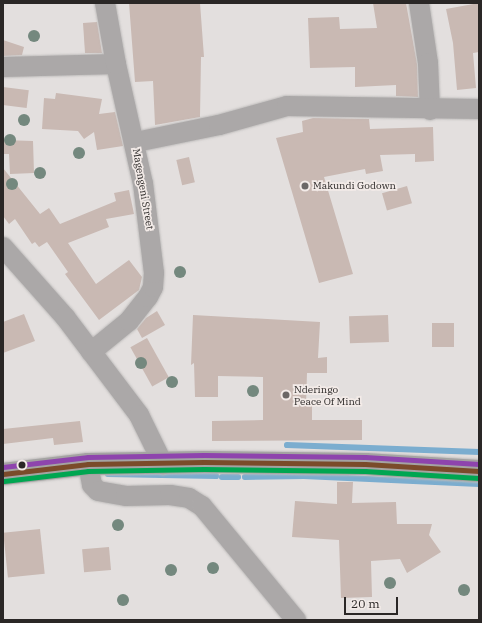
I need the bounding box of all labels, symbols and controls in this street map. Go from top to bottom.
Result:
street label: Magengeni Street [130,148,156,230]
place label: Makundi Godown [313,180,396,192]
marker: Makundi Godown [300,181,310,191]
place label: Nderingo Peace Of Mind [294,383,361,406]
marker: Nderingo Peace Of Mind [281,390,291,400]
unlabelled marker [17,460,27,470]
scale bar [346,589,400,615]
text: 20 m [351,596,380,611]

